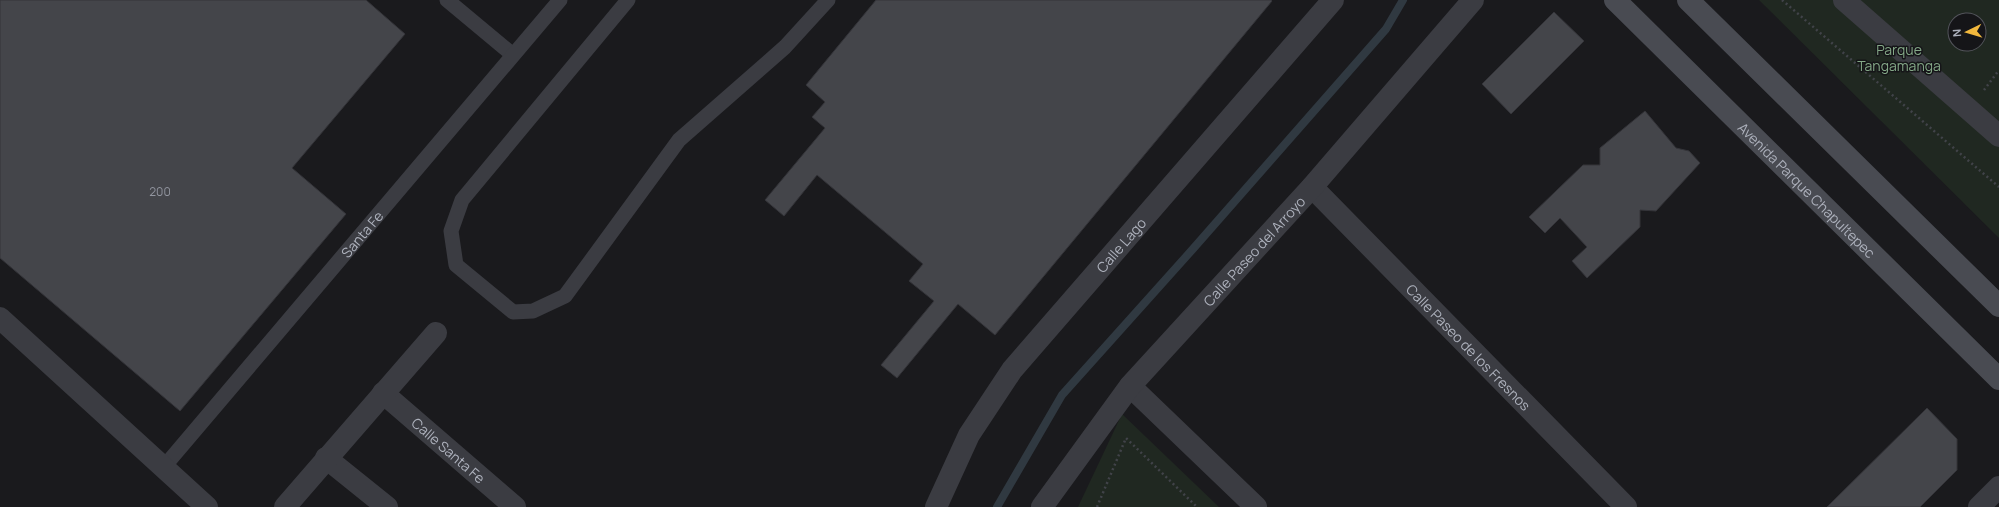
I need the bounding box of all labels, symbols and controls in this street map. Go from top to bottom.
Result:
north arrow [1947,12,1987,52]
text: N [1949,28,1964,38]
park label: Parque Tangamanga [1857,40,1941,75]
street label: Avenida Parque Chapultepec [1734,118,1880,262]
house number: 200 [149,183,171,200]
street label: Calle Paseo del Arroyo [1199,192,1309,310]
street label: Santa Fe [336,206,387,261]
street label: Calle Lago [1092,213,1150,276]
street label: Calle Paseo de los Fresnos [1402,279,1535,414]
street label: Calle Santa Fe [408,413,490,487]

